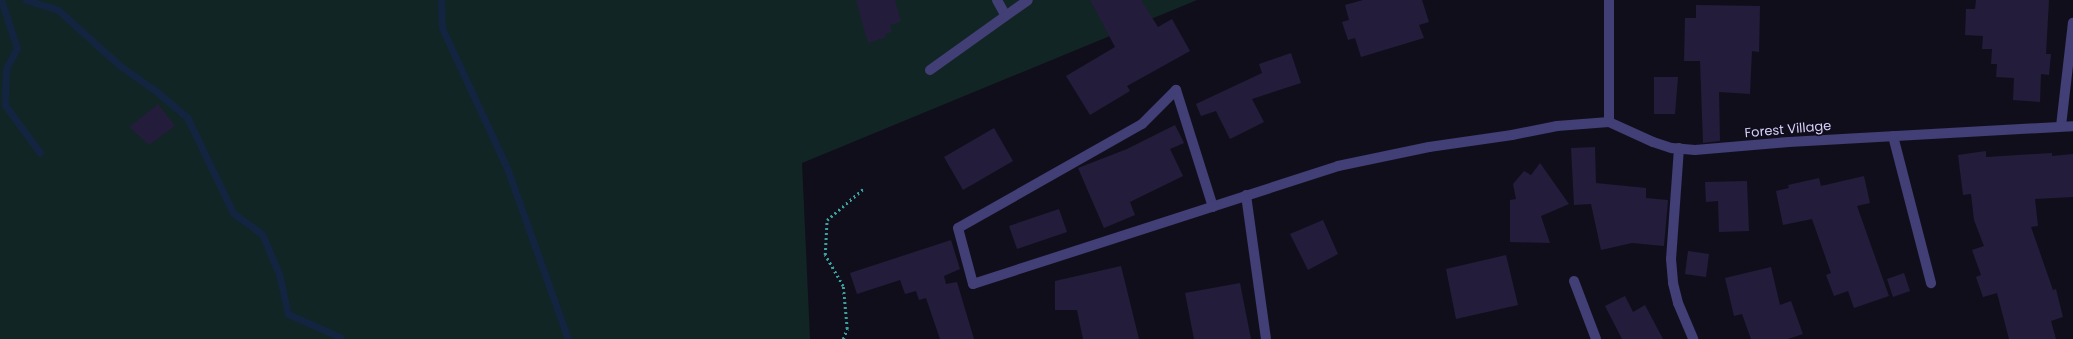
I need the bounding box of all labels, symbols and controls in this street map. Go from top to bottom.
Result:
street label: Forest Village [1744,118,1832,142]

